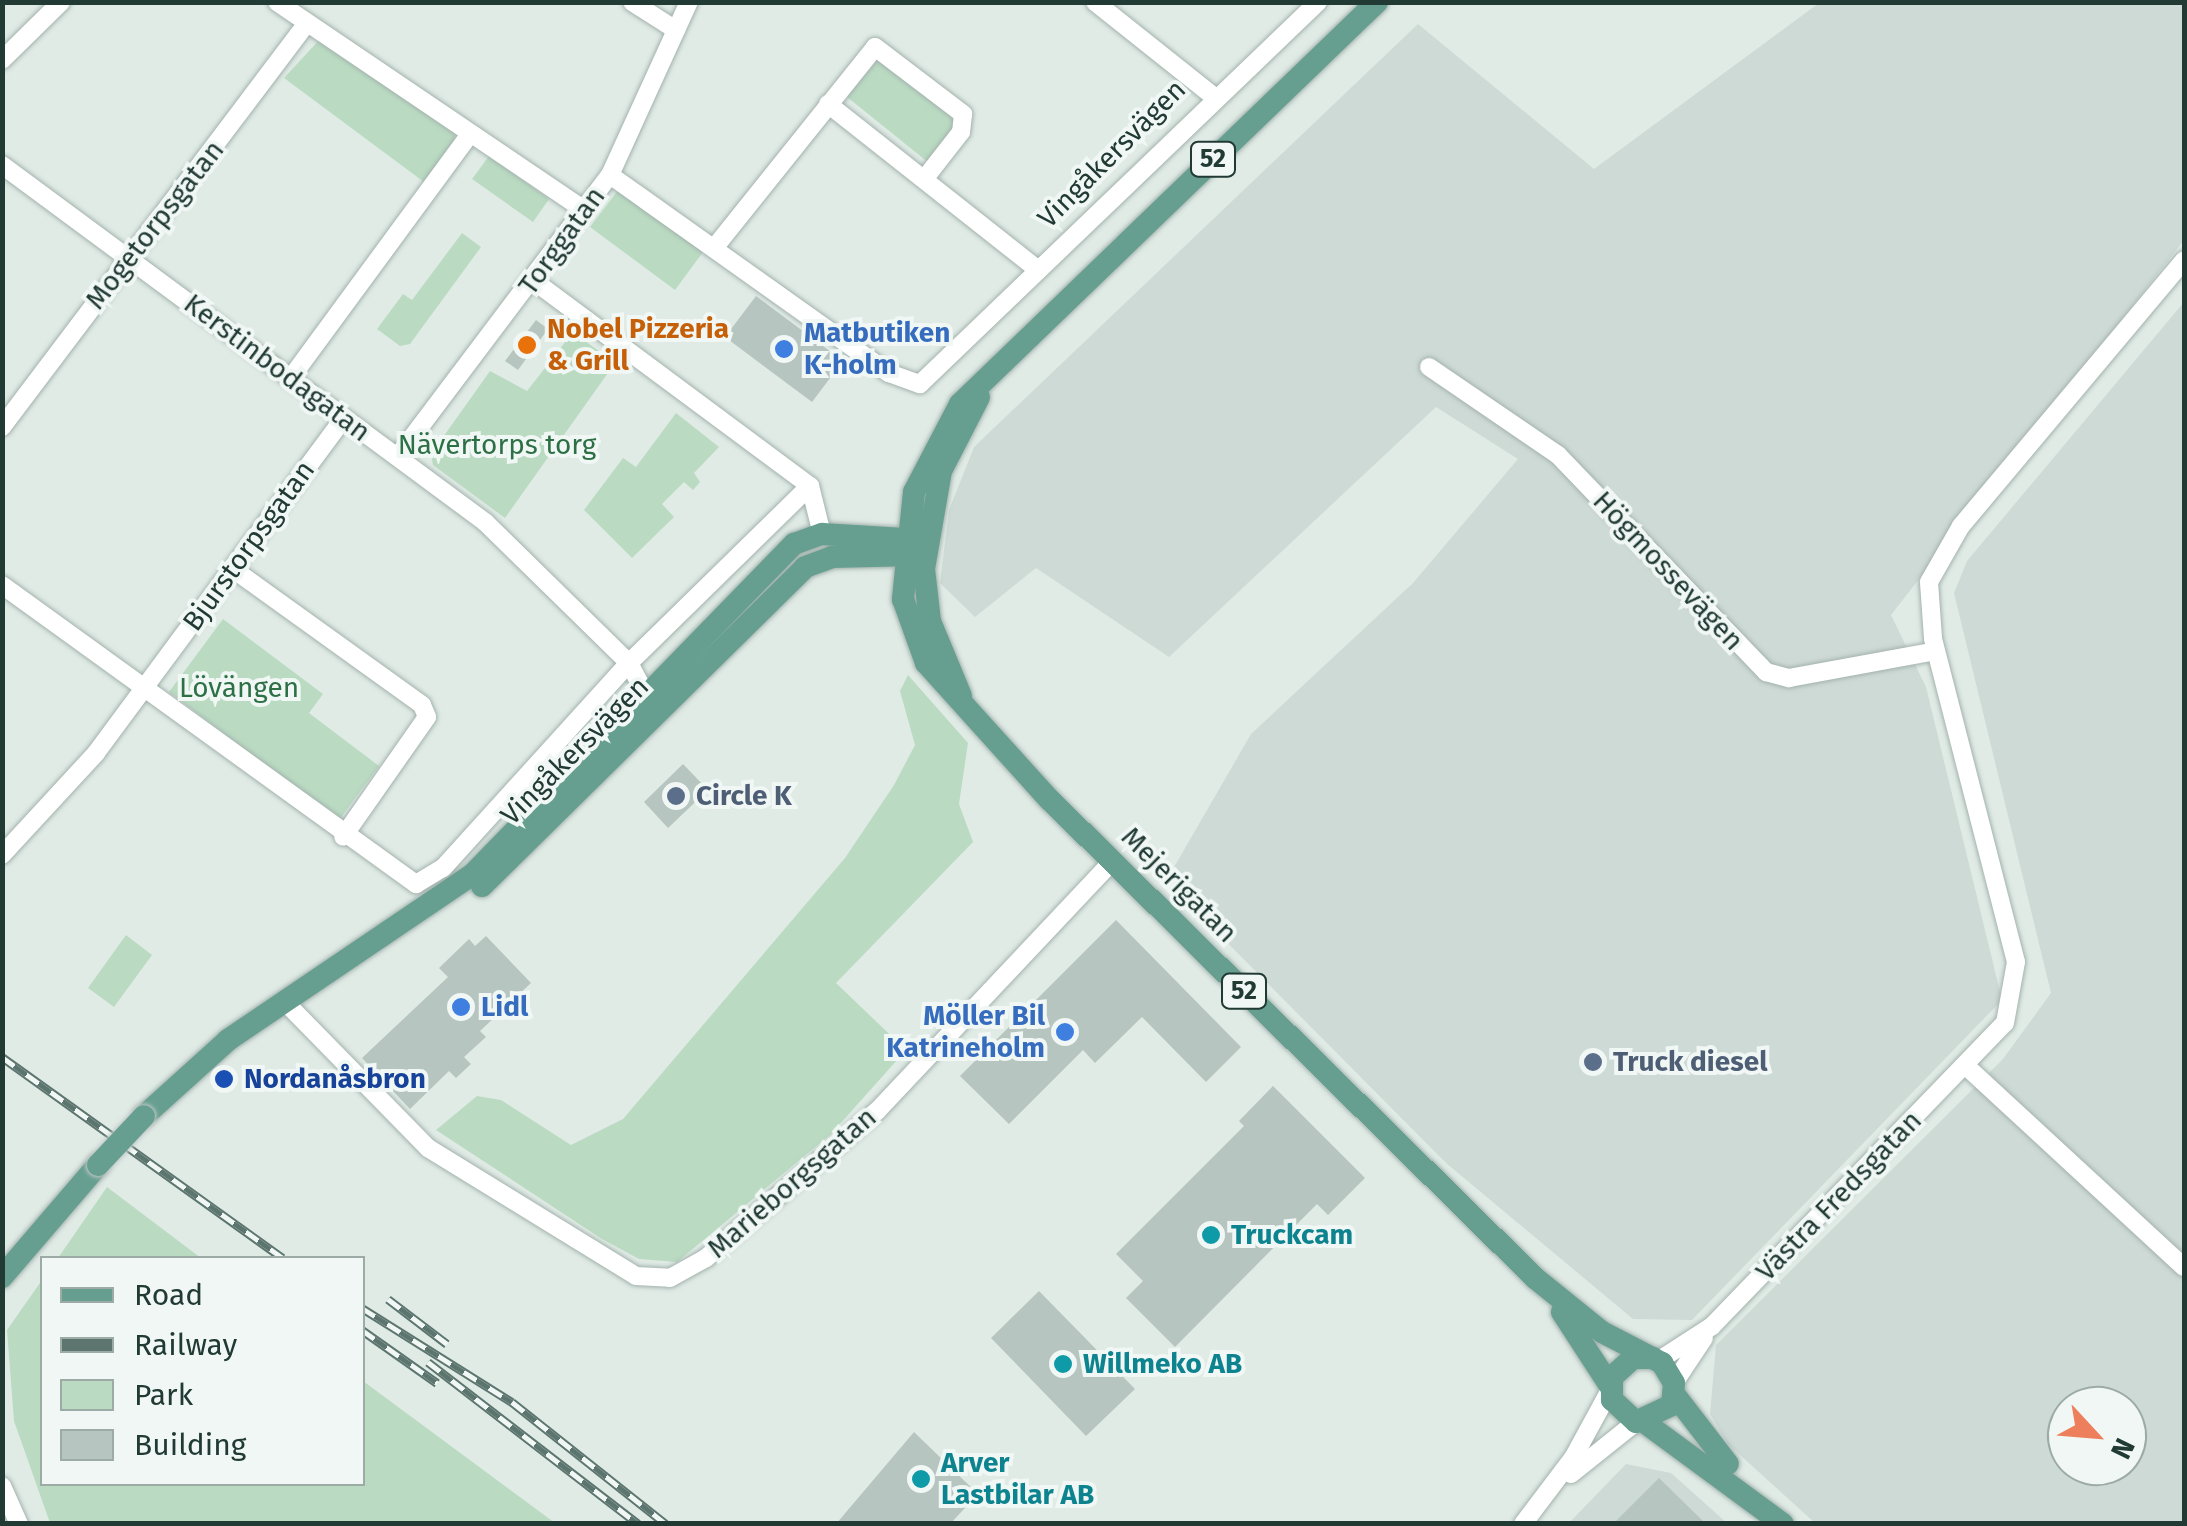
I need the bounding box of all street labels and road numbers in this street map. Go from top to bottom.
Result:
street label: Vingåkersvägen [1031,73,1193,235]
street label: Mogetorpsgatan [79,134,231,316]
road number: 52 [1188,139,1238,179]
street label: Torggatan [512,181,612,301]
street label: Kerstinbodagatan [177,287,377,449]
street label: Bjurstorpsgatan [176,454,322,638]
street label: Högmossevägen [1586,484,1750,658]
street label: Vingåkersvägen [494,670,656,832]
street label: Mejerigatan [1114,820,1244,950]
road number: 52 [1219,971,1269,1011]
street label: Marieborgsgatan [701,1101,883,1265]
street label: Västra Fredsgatan [1749,1104,1929,1288]

